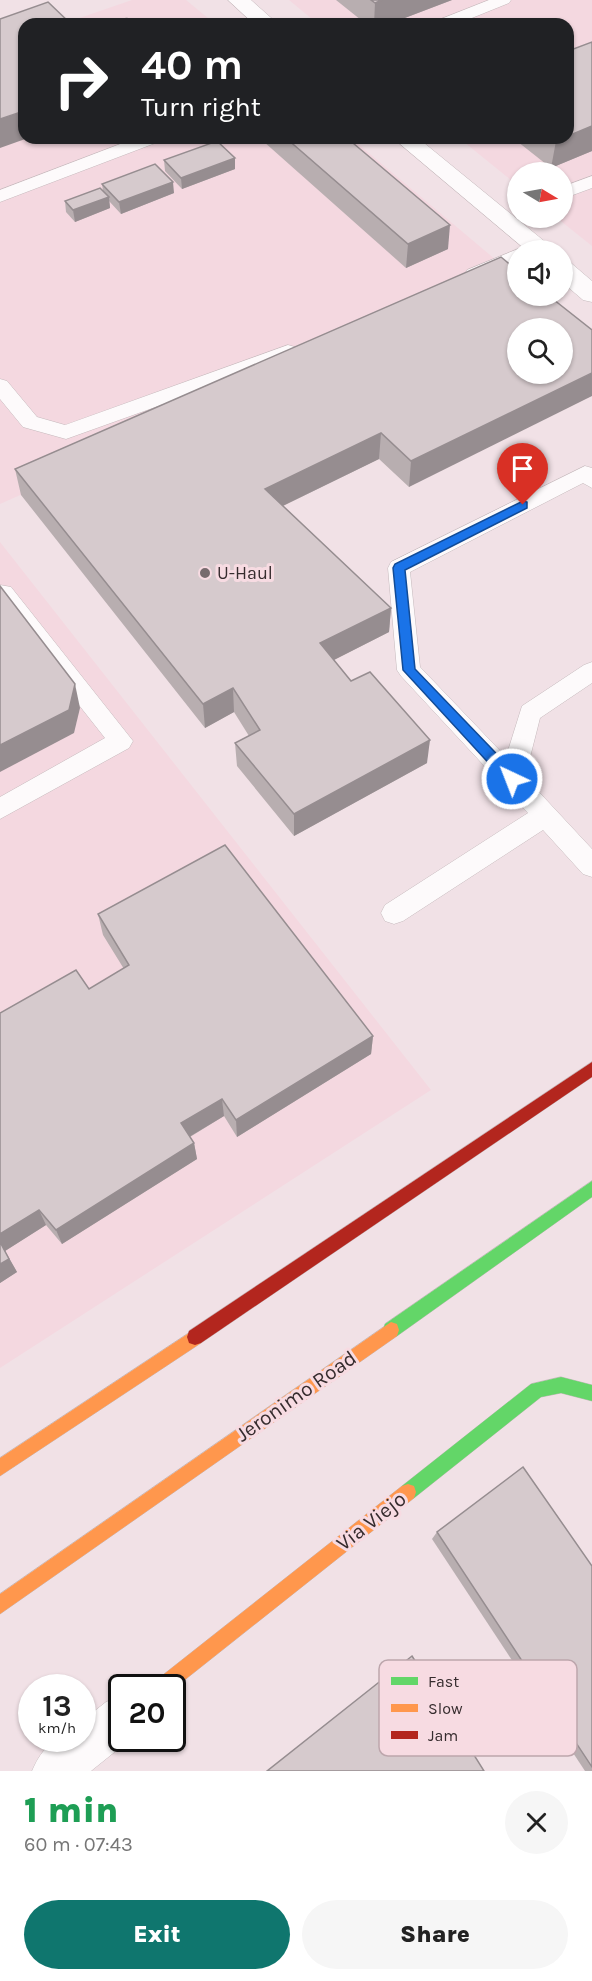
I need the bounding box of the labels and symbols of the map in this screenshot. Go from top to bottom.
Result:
north arrow [507,162,573,228]
pin [497,443,548,505]
place label: U-Haul [217,562,273,584]
marker: U-Haul [198,566,212,580]
position arrow [480,747,544,811]
street label: Jeronimo Road [231,1346,361,1446]
street label: Via Viejo [331,1486,411,1556]
legend [379,1660,577,1756]
text: Fast [428,1672,459,1691]
speed limit sign: 20 [108,1674,186,1752]
text: Slow [428,1699,463,1718]
text: Jam [428,1726,458,1745]

